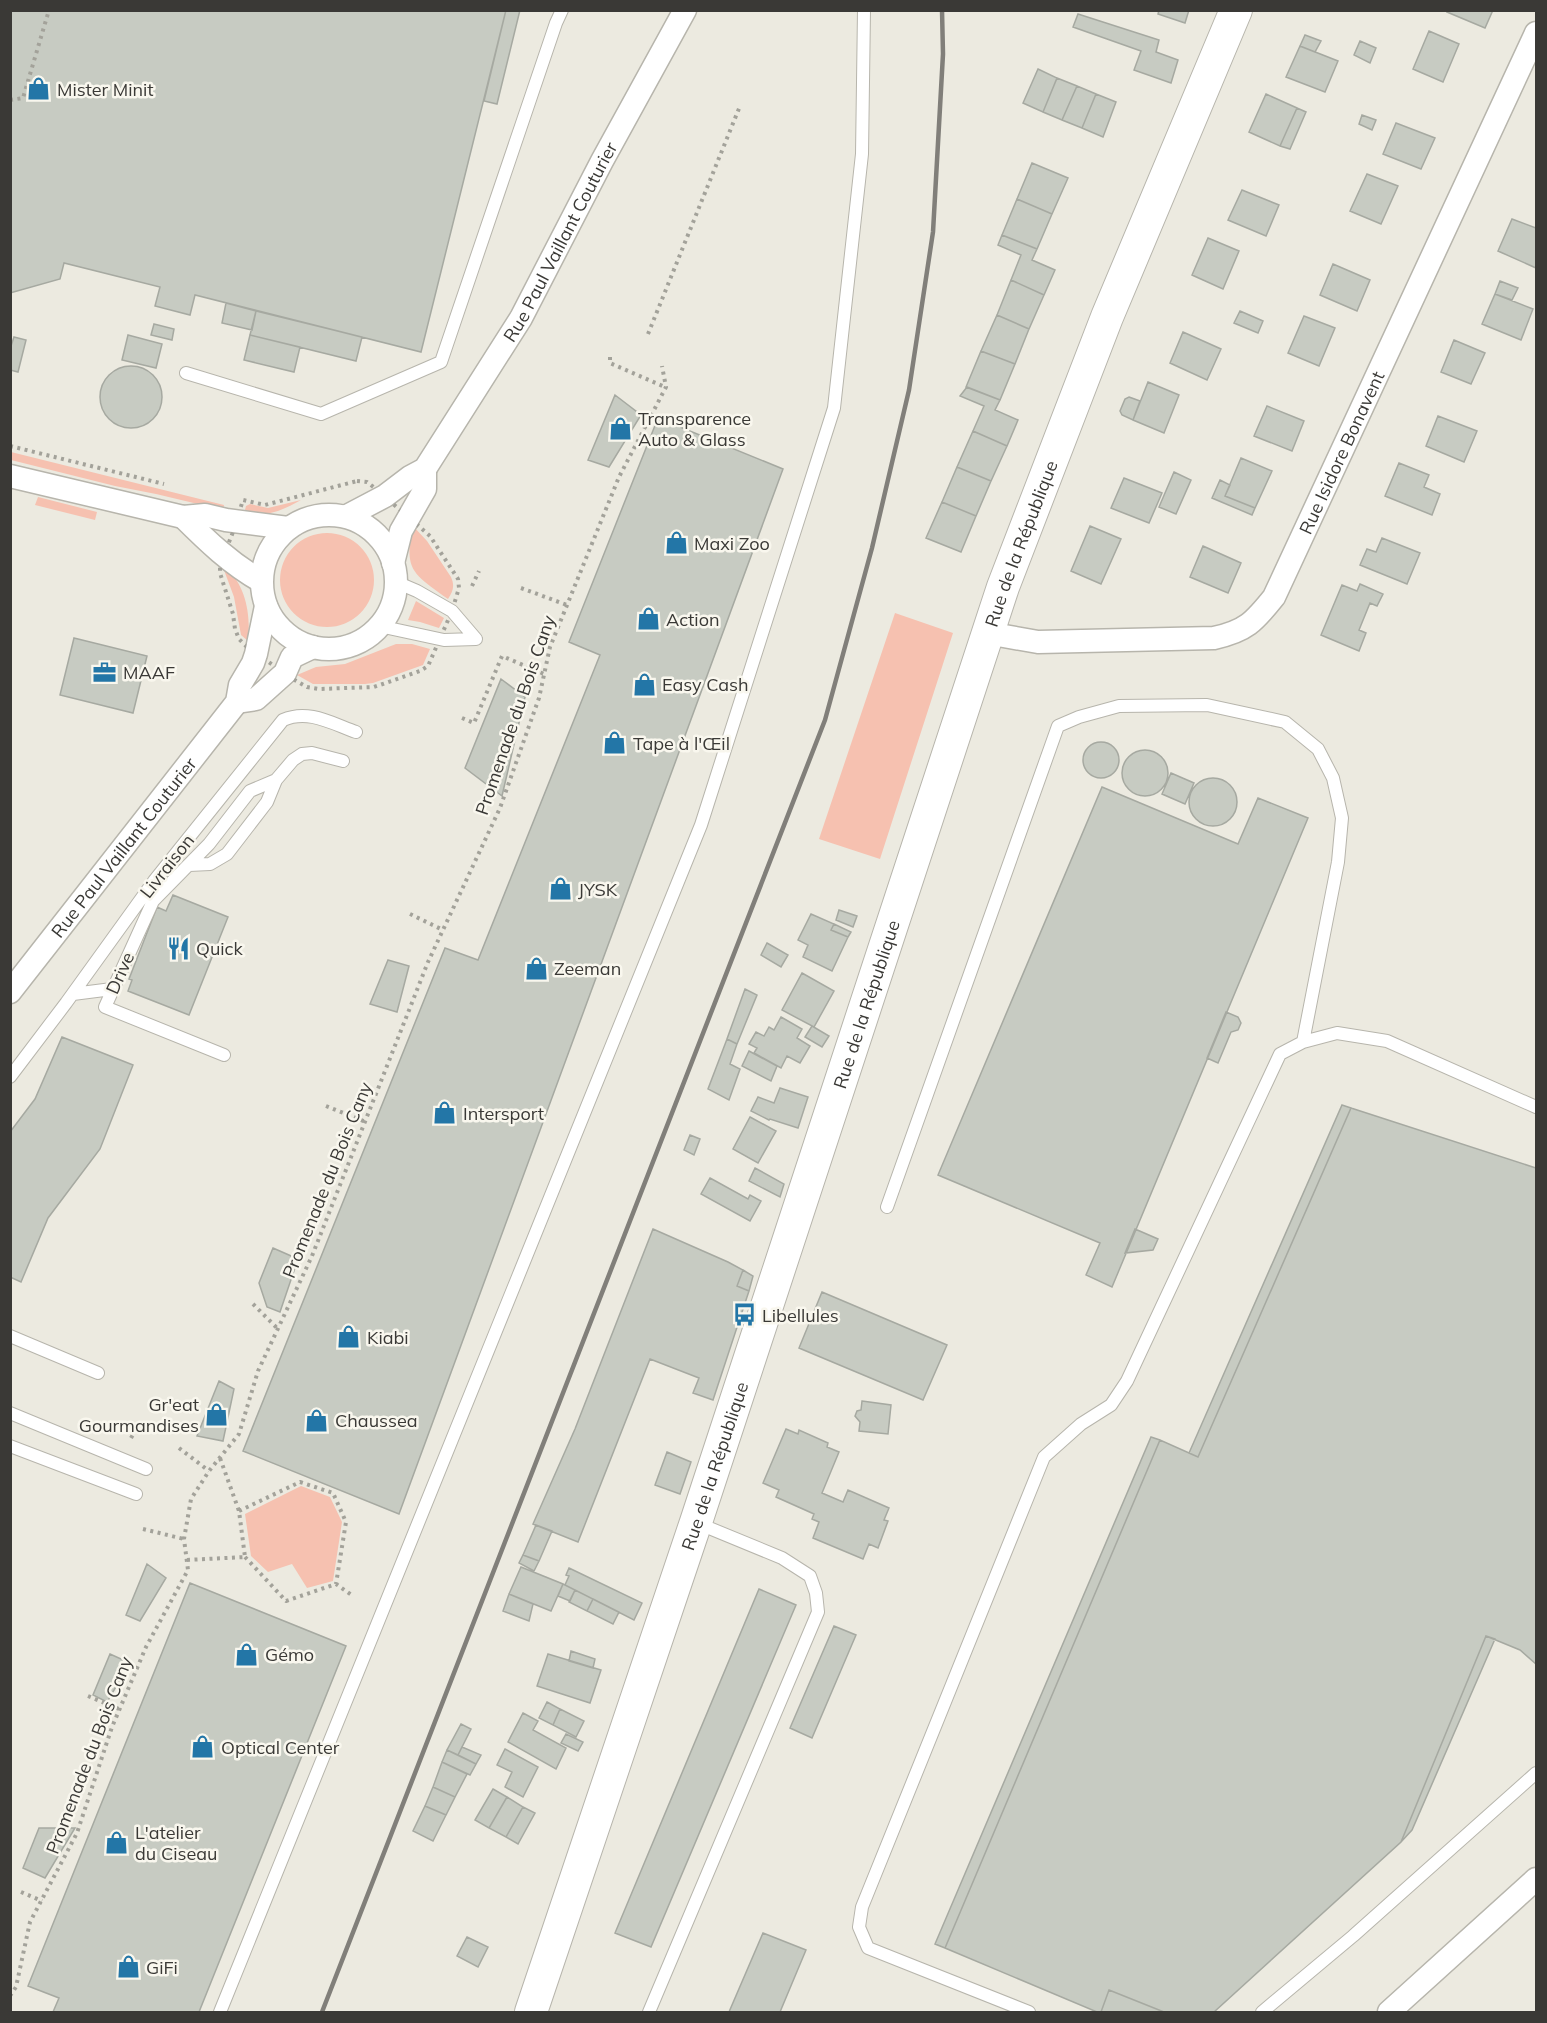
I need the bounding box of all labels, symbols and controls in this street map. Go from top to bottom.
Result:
shop icon: Mister Minit [26,76,52,102]
place label: Mister Minit [57,78,154,101]
street label: Rue Paul Vaillant Couturier [498,137,622,346]
street label: Rue Isidore Bonavent [1293,367,1389,538]
place label: Transparence Auto & Glass [638,407,751,451]
shop icon: Transparence Auto & Glass [607,415,633,441]
street label: Rue de la République [979,457,1062,630]
shop icon: Maxi Zoo [663,530,689,556]
place label: Maxi Zoo [694,532,770,555]
shop icon: Action [635,606,661,632]
place label: Action [666,608,719,631]
street label: Promenade du Bois Cany [470,612,560,818]
office icon: MAAF [92,659,118,685]
place label: MAAF [123,661,175,684]
shop icon: Easy Cash [631,671,657,697]
place label: Easy Cash [662,673,749,696]
shop icon: Tape à l'Œil [602,730,628,756]
place label: Tape à l'Œil [633,732,730,755]
street label: Rue Paul Vaillant Couturier [46,752,201,942]
street label: Livraison [135,829,199,903]
shop icon: JYSK [547,876,573,902]
place label: JYSK [578,878,618,901]
street label: Rue de la République [828,917,904,1092]
restaurant icon: Quick [165,935,191,961]
place label: Quick [196,937,243,960]
street label: Drive [101,948,139,998]
shop icon: Zeeman [523,955,549,981]
place label: Zeeman [554,957,621,980]
street label: Promenade du Bois Cany [277,1078,377,1281]
shop icon: Intersport [432,1100,458,1126]
place label: Intersport [463,1102,544,1125]
bus stop icon: Libellules [731,1302,757,1328]
place label: Libellules [762,1304,839,1327]
shop icon: Kiabi [336,1324,362,1350]
place label: Kiabi [367,1326,409,1349]
street label: Rue de la République [676,1379,753,1553]
place label: Gr'eat Gourmandises [79,1393,199,1437]
shop icon: Gr'eat Gourmandises [204,1401,230,1427]
shop icon: Chaussea [304,1407,330,1433]
place label: Chaussea [335,1409,418,1432]
shop icon: Gémo [234,1641,260,1667]
place label: Gémo [265,1643,314,1666]
street label: Promenade du Bois Cany [41,1653,137,1857]
shop icon: Optical Center [190,1734,216,1760]
place label: Optical Center [221,1736,340,1759]
place label: L'atelier du Ciseau [135,1821,217,1865]
shop icon: L'atelier du Ciseau [104,1829,130,1855]
shop icon: GiFi [115,1954,141,1980]
place label: GiFi [146,1956,178,1979]

